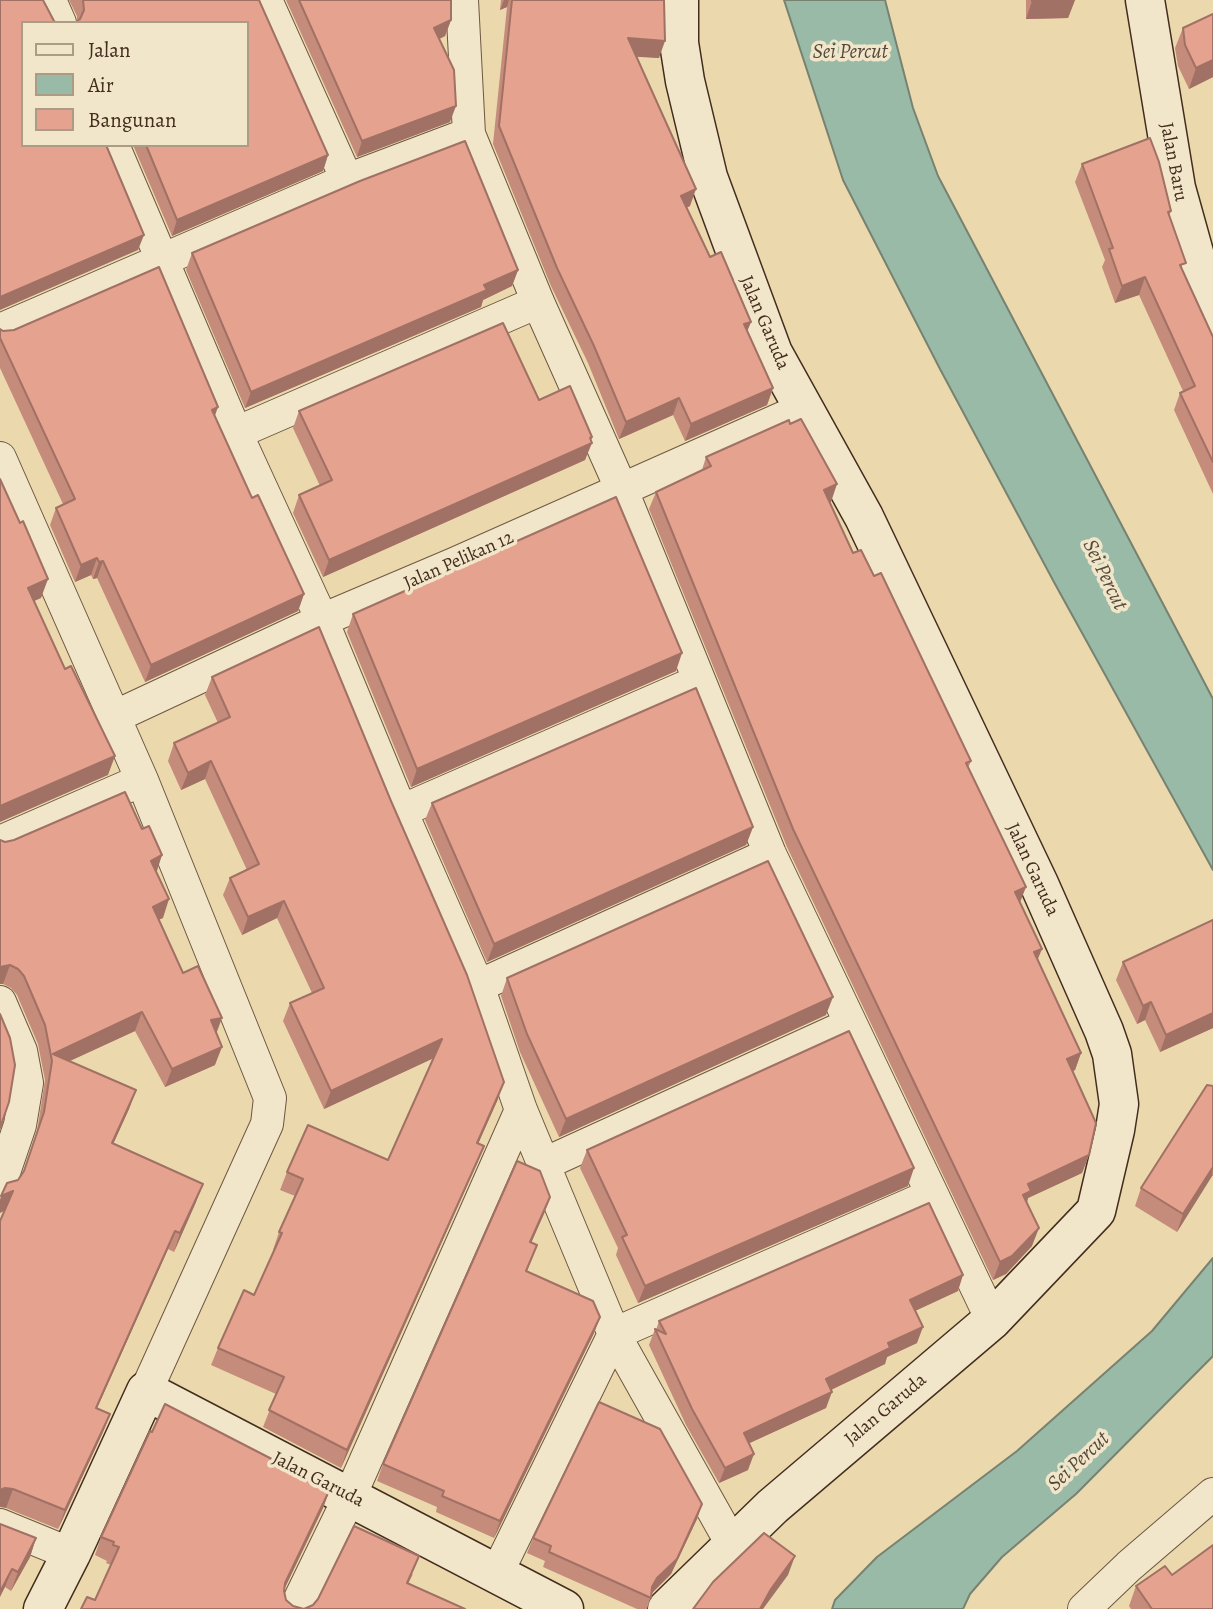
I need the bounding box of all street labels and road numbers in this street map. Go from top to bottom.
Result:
street label: Jalan Baru [1154,121,1192,203]
street label: Jalan Garuda [734,272,794,374]
street label: Jalan Pelikan 12 [401,527,517,595]
street label: Jalan Garuda [1001,820,1063,920]
street label: Jalan Garuda [840,1369,932,1451]
street label: Jalan Garuda [268,1447,368,1513]

